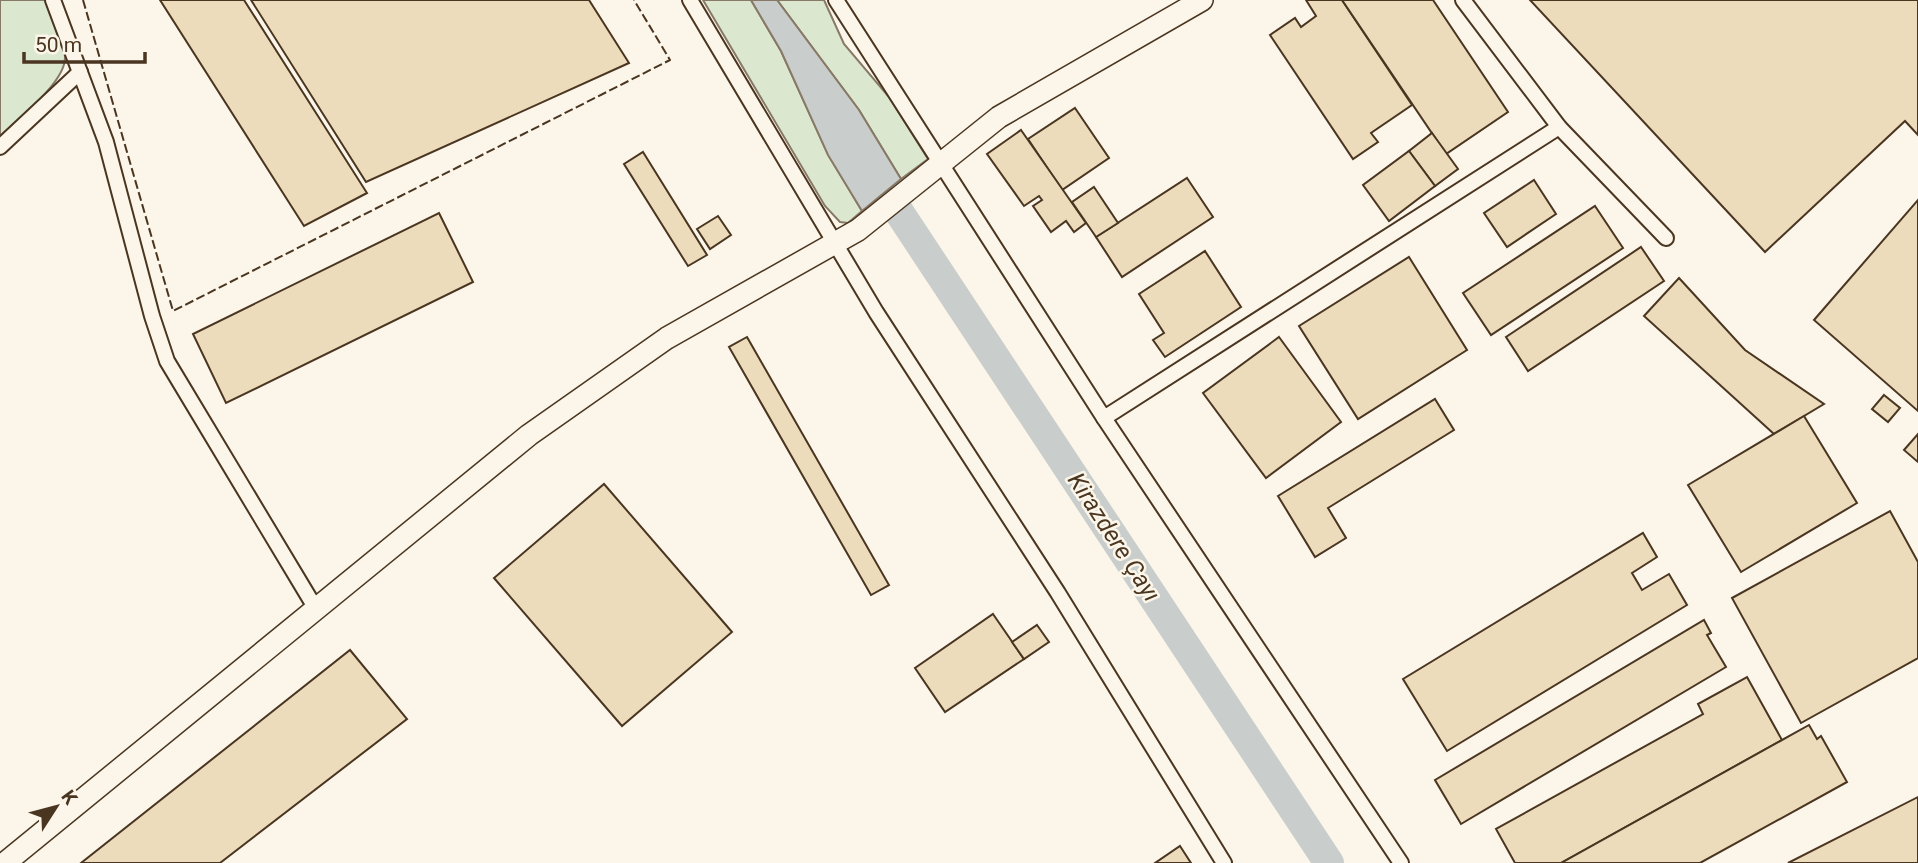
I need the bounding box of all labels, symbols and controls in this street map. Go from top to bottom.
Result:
scale bar [24,21,145,65]
text: 50 m [35,33,82,57]
water label: Kirazdere Çayı [1062,468,1166,606]
north arrow [21,772,91,842]
text: K [56,786,83,810]

